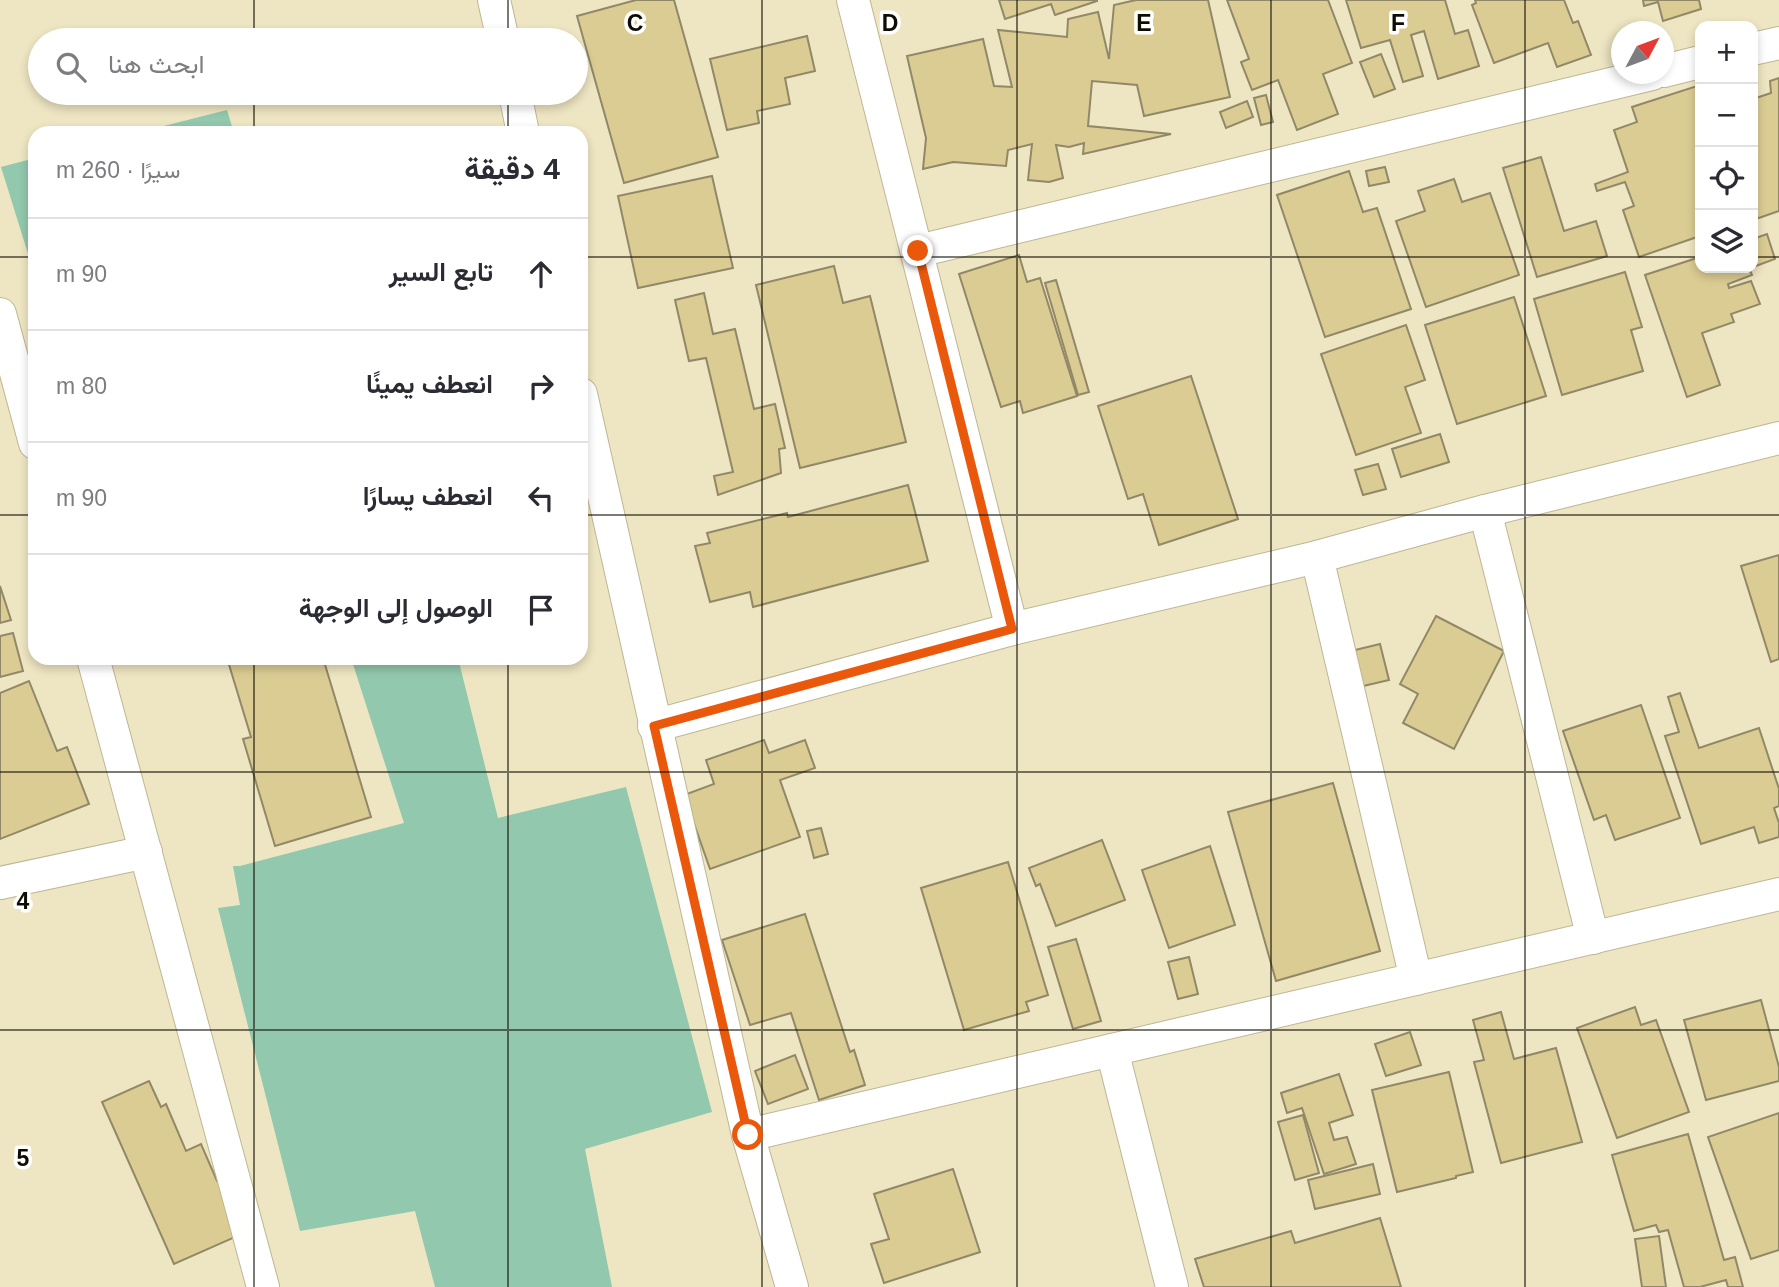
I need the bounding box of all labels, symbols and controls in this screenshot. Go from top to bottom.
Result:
text: C [627,10,643,36]
text: D [882,10,898,36]
text: E [1136,10,1152,36]
text: F [1391,10,1405,36]
north arrow [1611,21,1674,84]
map controls [1695,21,1758,273]
button: + [1695,21,1758,84]
search box [28,28,588,105]
icon: search [52,48,90,86]
text: ابحث هنا [108,49,204,79]
button: − [1695,84,1758,147]
button: locate [1695,147,1758,210]
text: 4 دقيقة [464,152,560,185]
text: سيرًا · 260 m [56,157,180,183]
button: layers [1695,210,1758,273]
route end [902,235,933,266]
icon: ahead [522,255,560,293]
text: تابع السير [389,257,493,287]
text: 90 m [56,261,107,287]
icon: right [522,367,560,405]
text: انعطف يمينًا [366,369,493,399]
text: 80 m [56,373,107,399]
icon: left [522,479,560,517]
text: انعطف يسارًا [363,481,493,511]
text: 90 m [56,485,107,511]
icon: arrive [522,591,560,629]
text: الوصول إلى الوجهة [299,593,493,623]
text: 4 [17,888,30,914]
route start [732,1119,763,1150]
text: 5 [17,1145,30,1171]

